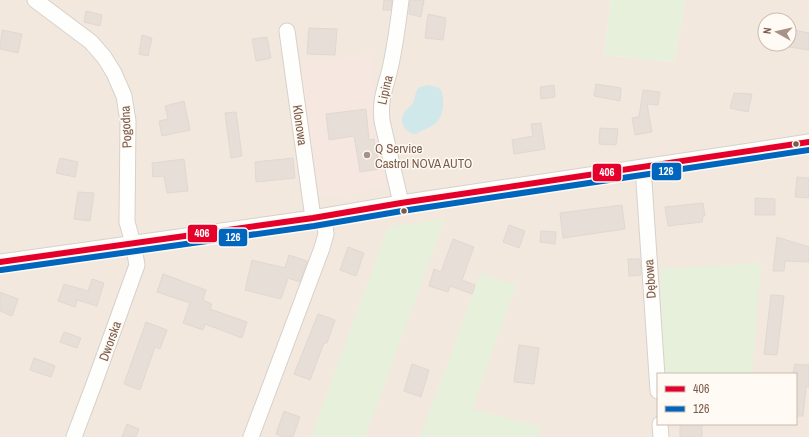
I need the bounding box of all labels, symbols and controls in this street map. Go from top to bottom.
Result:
north arrow [757,12,797,52]
text: N [760,26,774,35]
street label: Lipina [373,74,397,106]
street label: Klonowa [289,104,311,146]
street label: Pogodna [116,105,136,149]
unlabelled marker [791,139,801,149]
place label: Q Service Castrol NOVA AUTO [375,140,472,172]
marker: Q Service Castrol NOVA AUTO [362,150,372,160]
line badge: 126 [651,162,682,181]
line badge: 406 [592,163,622,182]
text: 126 [658,164,674,178]
text: 406 [599,165,615,179]
unlabelled marker [399,206,409,216]
line badge: 406 [187,224,218,243]
text: 406 [194,226,210,240]
line badge: 126 [218,228,248,247]
text: 126 [225,230,241,244]
street label: Dębowa [640,259,660,299]
street label: Dworska [95,319,125,363]
legend [657,373,797,425]
text: 406 [693,381,709,397]
text: 126 [693,401,709,417]

